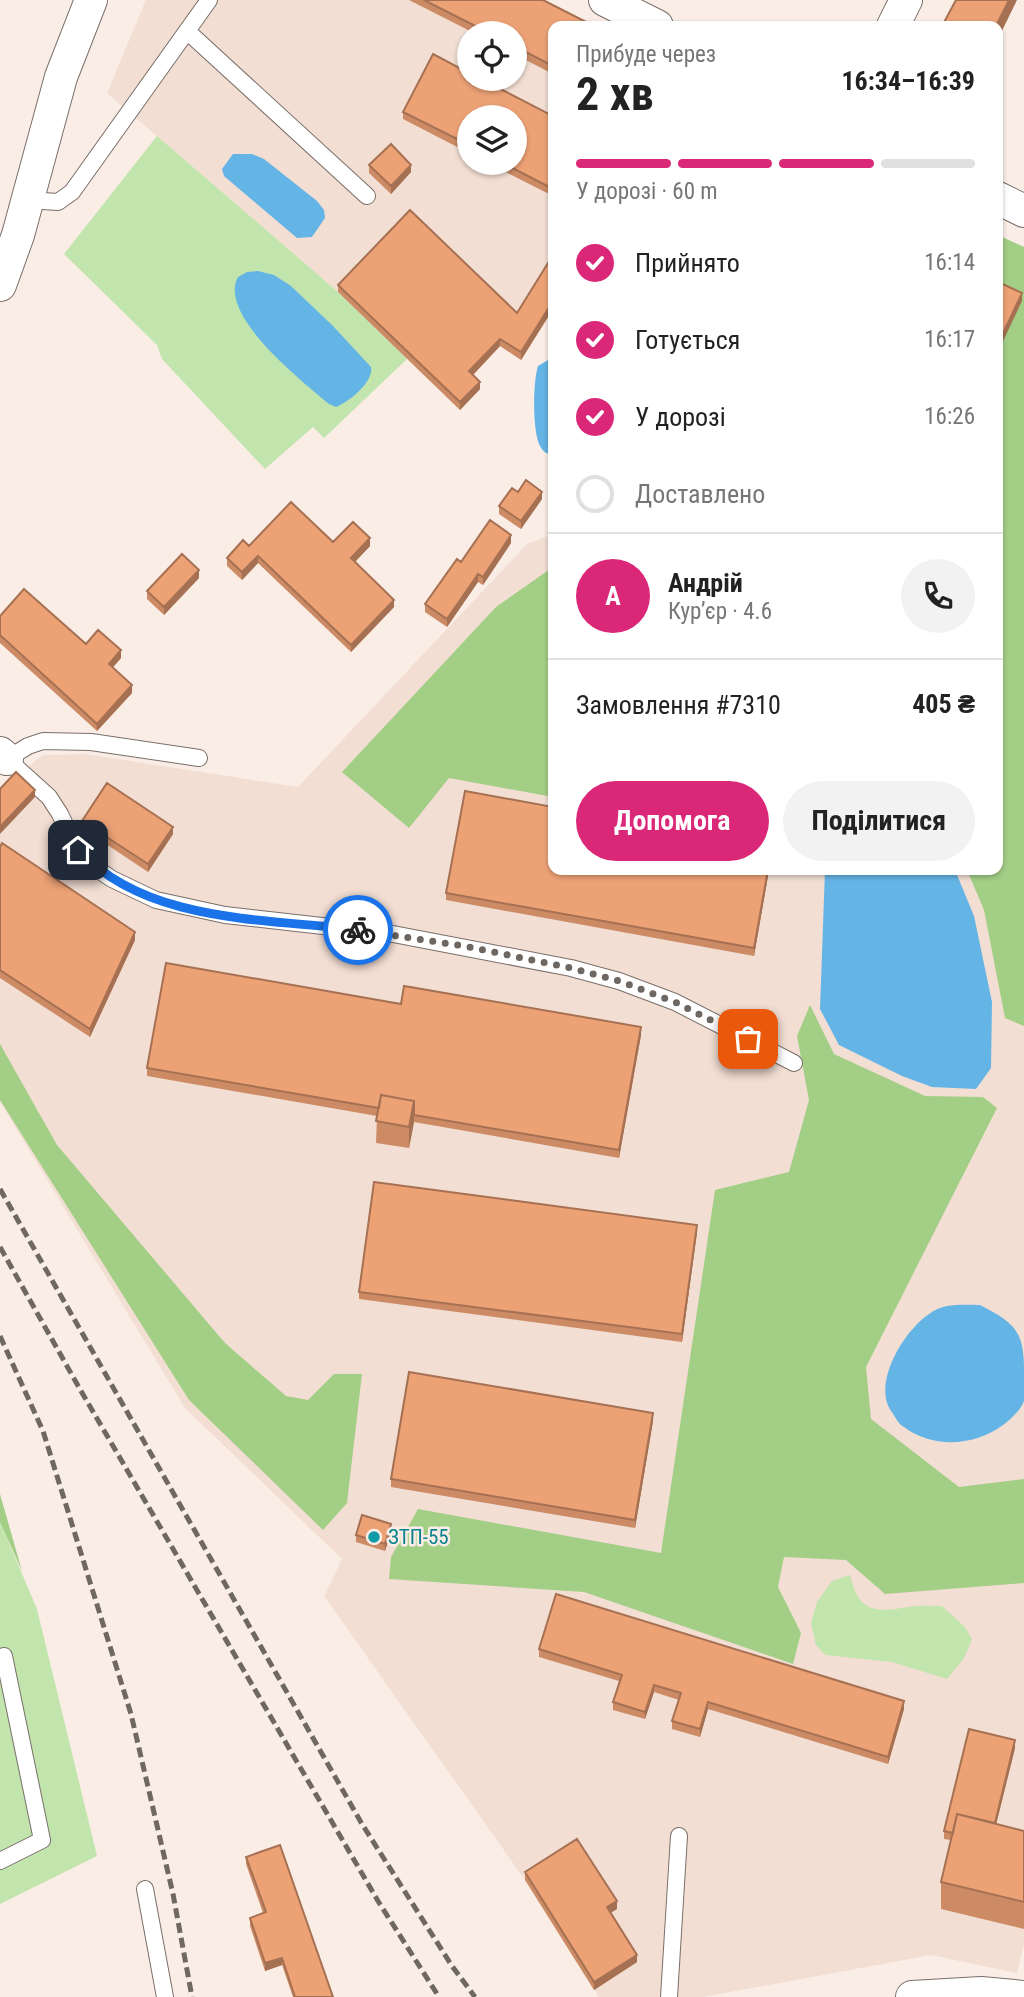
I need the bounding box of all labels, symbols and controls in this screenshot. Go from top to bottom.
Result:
map controls [457,21,527,175]
button: locate [457,21,527,91]
text: Прибуде через [576,41,716,68]
text: 16:34–16:39 [841,66,975,96]
text: 2 хв [576,67,654,121]
button: layers [457,105,527,175]
text: У дорозі · 60 m [576,178,718,205]
icon: check [576,244,614,282]
text: Прийнято [635,248,740,278]
text: 16:14 [924,249,975,276]
icon: check [576,321,614,359]
text: Готується [635,325,740,355]
text: 16:17 [924,326,975,353]
icon: check [576,398,614,436]
text: У дорозі [635,402,726,432]
text: 16:26 [924,403,975,430]
text: Доставлено [635,479,765,509]
button: phone [901,559,975,633]
text: Андрій [668,568,743,598]
text: А [605,581,621,611]
text: Кур’єр · 4.6 [668,598,772,625]
text: 405 ₴ [912,689,975,719]
text: Замовлення #7310 [576,690,781,720]
button: Допомога [576,781,769,861]
button: Поділитися [783,781,975,861]
pin [48,820,108,880]
icon: home [59,831,97,869]
courier [323,895,393,965]
icon: bike [339,911,377,949]
pin [718,1009,778,1069]
icon: bag [729,1020,767,1058]
place label: ЗТП-55 [388,1525,449,1549]
marker: ЗТП-55 [366,1529,382,1545]

